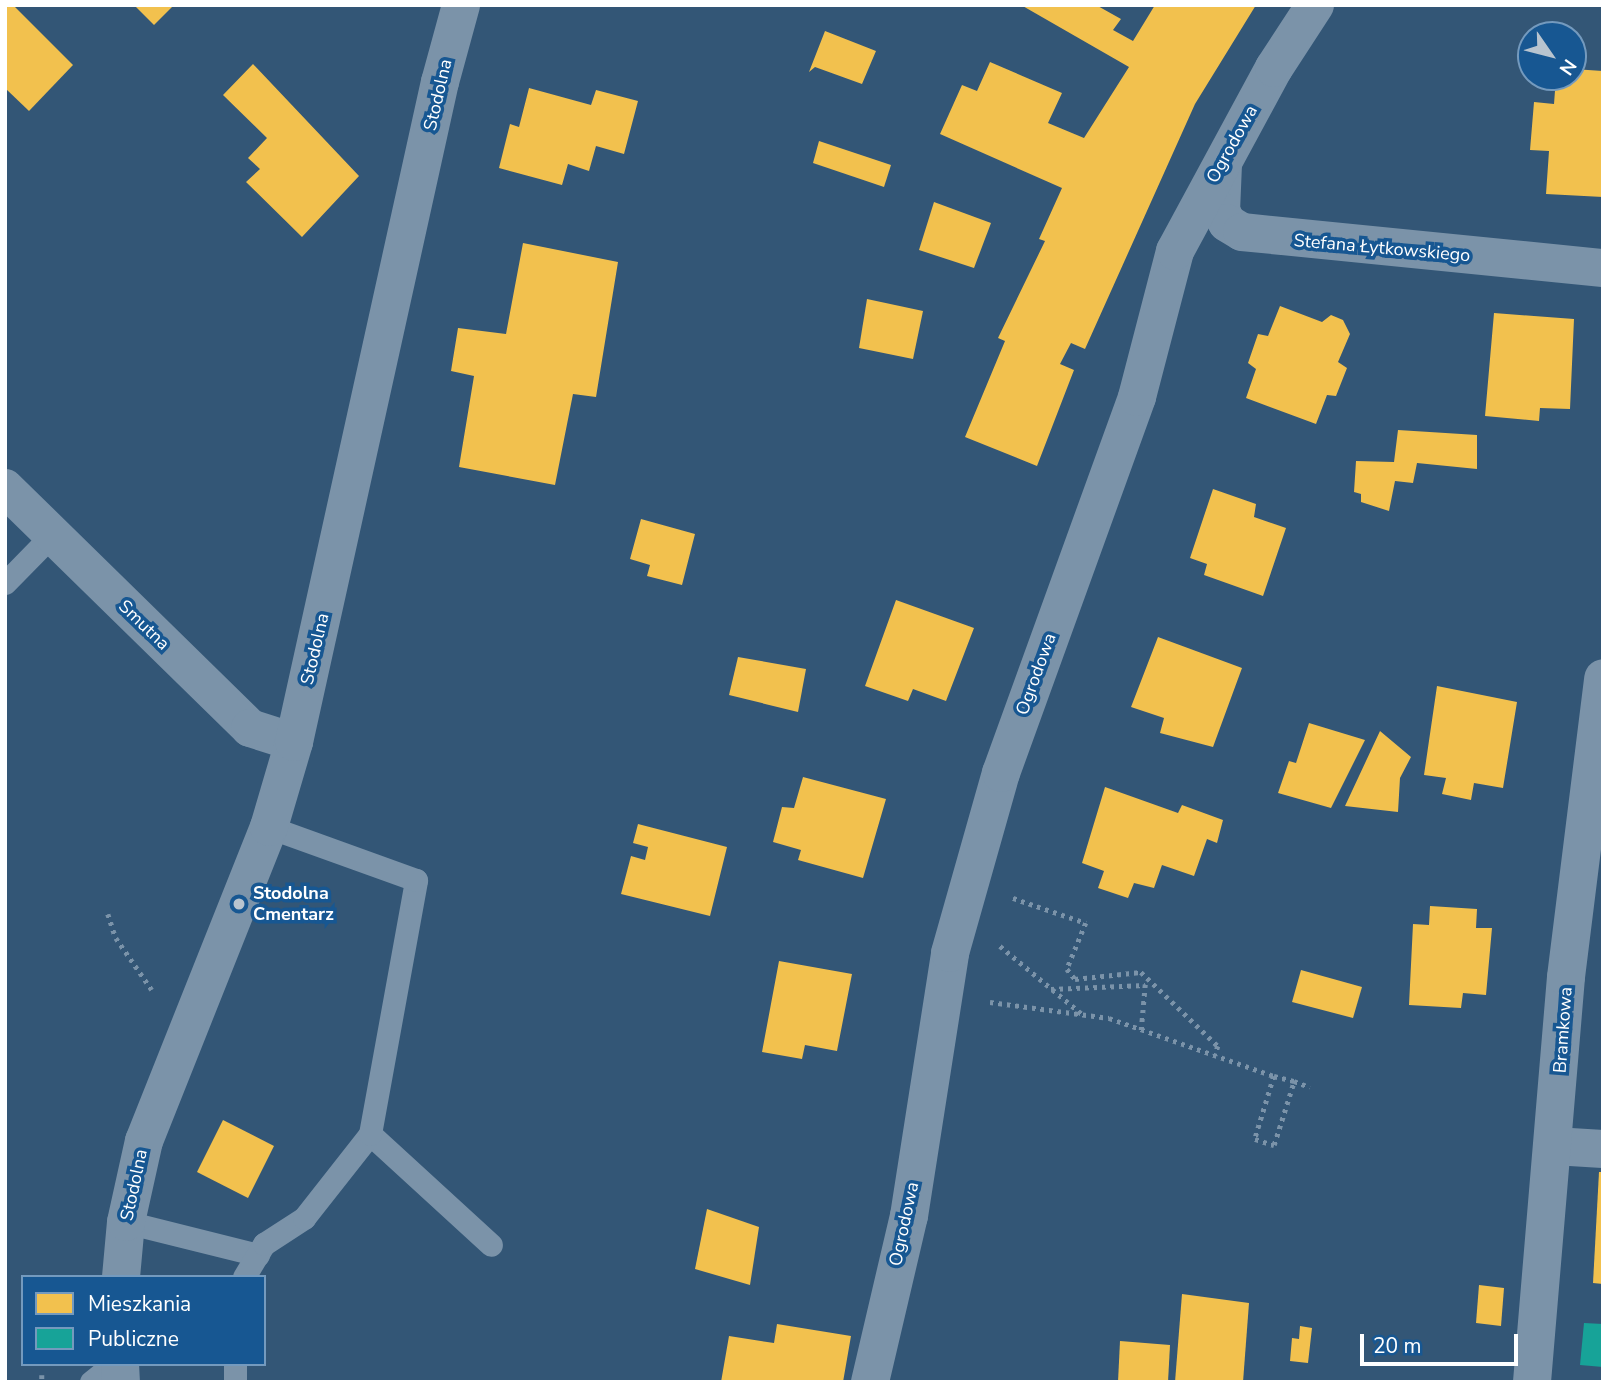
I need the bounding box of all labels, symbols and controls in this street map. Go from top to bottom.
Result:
north arrow [1517,21,1587,91]
text: N [1553,54,1582,80]
street label: Stodolna [419,57,457,133]
street label: Ogrodowa [1202,101,1262,187]
street label: Stefana Łytkowskiego [1293,230,1471,266]
street label: Smutna [114,595,174,655]
street label: Stodolna [296,611,334,687]
street label: Ogrodowa [1011,630,1061,718]
place label: Stodolna Cmentarz [253,883,334,926]
marker: Stodolna Cmentarz [231,896,247,912]
street label: Bramkowa [1549,986,1577,1074]
street label: Stodolna [116,1147,152,1223]
street label: Ogrodowa [885,1180,923,1268]
legend [21,1275,266,1366]
text: Mieszkania [88,1290,191,1318]
scale bar [1363,1320,1520,1364]
text: Publiczne [88,1325,179,1353]
text: 20 m [1373,1332,1422,1360]

